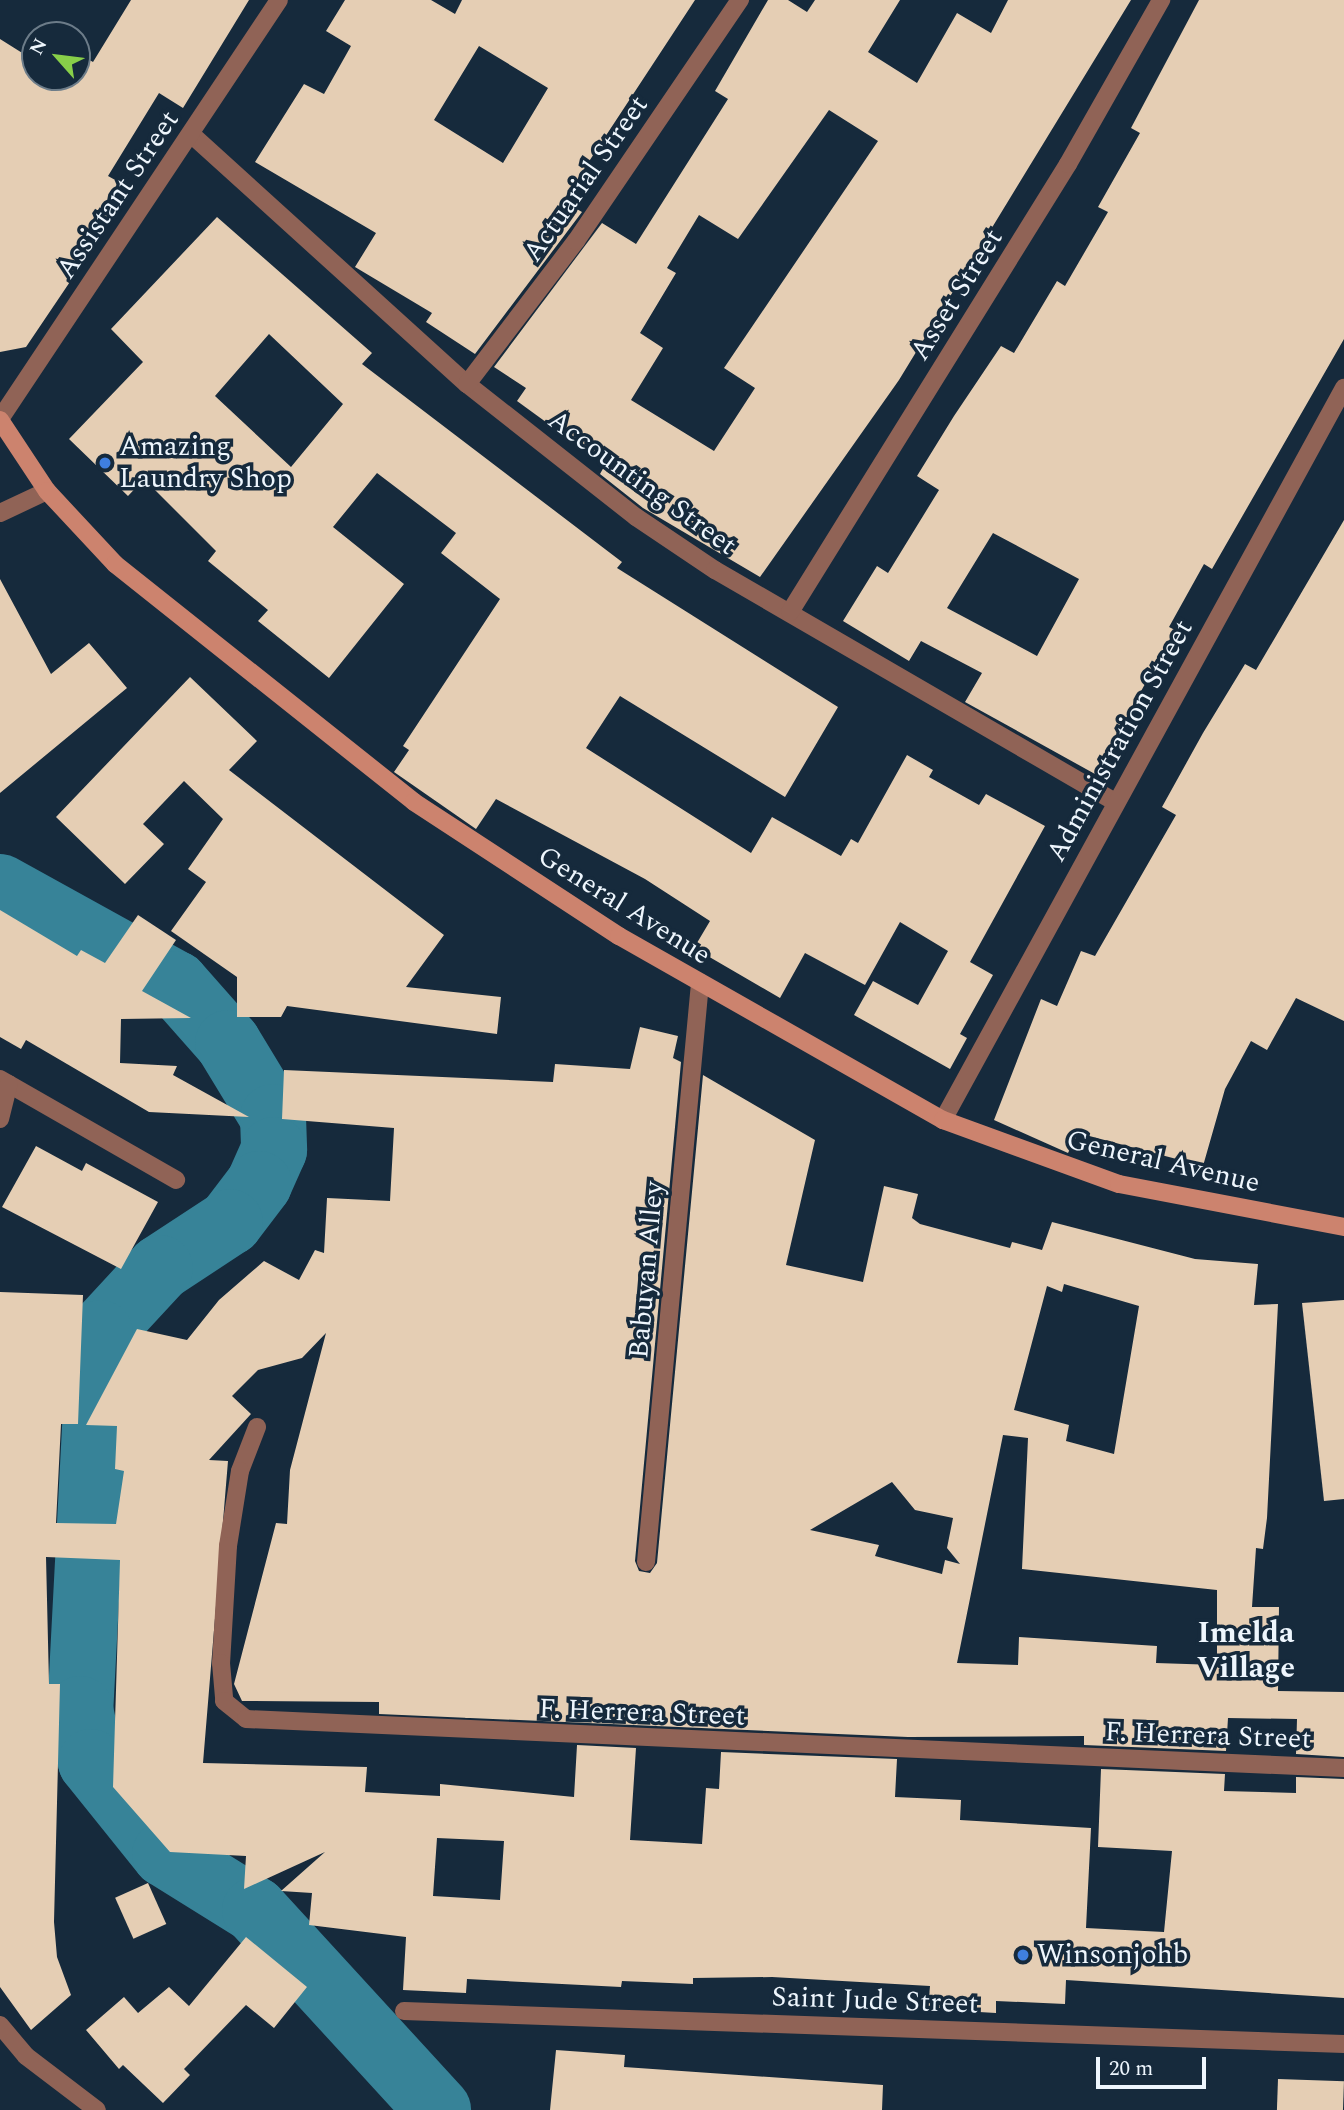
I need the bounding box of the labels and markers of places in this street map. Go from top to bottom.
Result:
place label: Amazing Laundry Shop [119,430,292,496]
marker: Amazing Laundry Shop [97,455,113,471]
place label: Winsonjohb [1037,1938,1188,1972]
marker: Winsonjohb [1015,1947,1031,1963]

